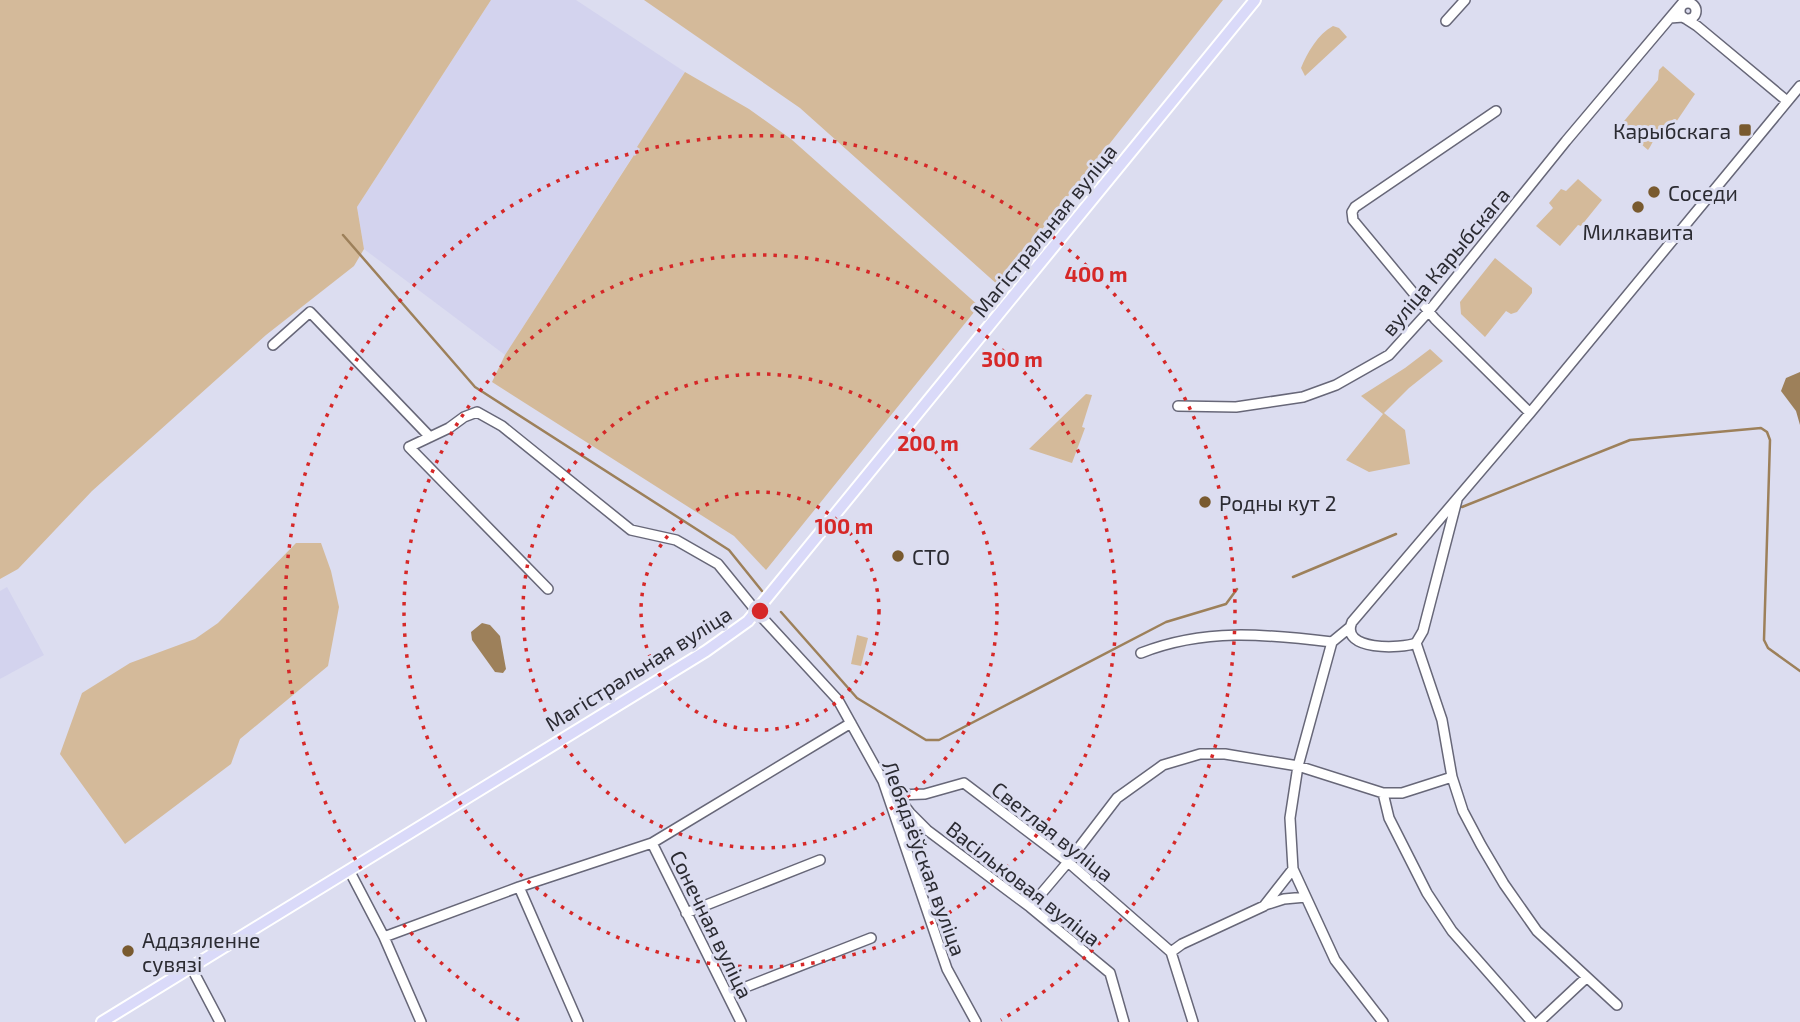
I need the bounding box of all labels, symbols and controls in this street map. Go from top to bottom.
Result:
place label: Карыбскага [1613,118,1731,143]
marker: Карыбскага [1737,122,1753,138]
street label: Магістральная вуліца [967,139,1122,322]
place label: Соседи [1668,180,1738,205]
street label: вуліца Карыбскага [1376,182,1515,341]
marker: Соседи [1646,184,1662,200]
marker: Милкавита [1630,199,1646,215]
place label: Милкавита [1582,219,1694,244]
text: 400 m [1065,261,1127,286]
text: 300 m [981,346,1043,371]
text: 200 m [897,430,959,455]
place label: Родны кут 2 [1219,490,1337,516]
marker: Родны кут 2 [1197,494,1213,510]
text: 100 m [815,513,873,538]
place label: СТО [912,544,950,569]
marker: СТО [890,548,906,564]
centre of rings [748,599,772,623]
street label: Магістральная вуліца [540,600,736,736]
street label: Лебядзёўская вуліца [877,757,972,959]
street label: Светлая вуліца [987,776,1119,887]
street label: Васільковая вуліца [941,815,1106,952]
street label: Сонечная вуліца [664,846,759,1003]
place label: Аддзяленне сувязі [142,927,260,977]
marker: Аддзяленне сувязі [120,943,136,959]

